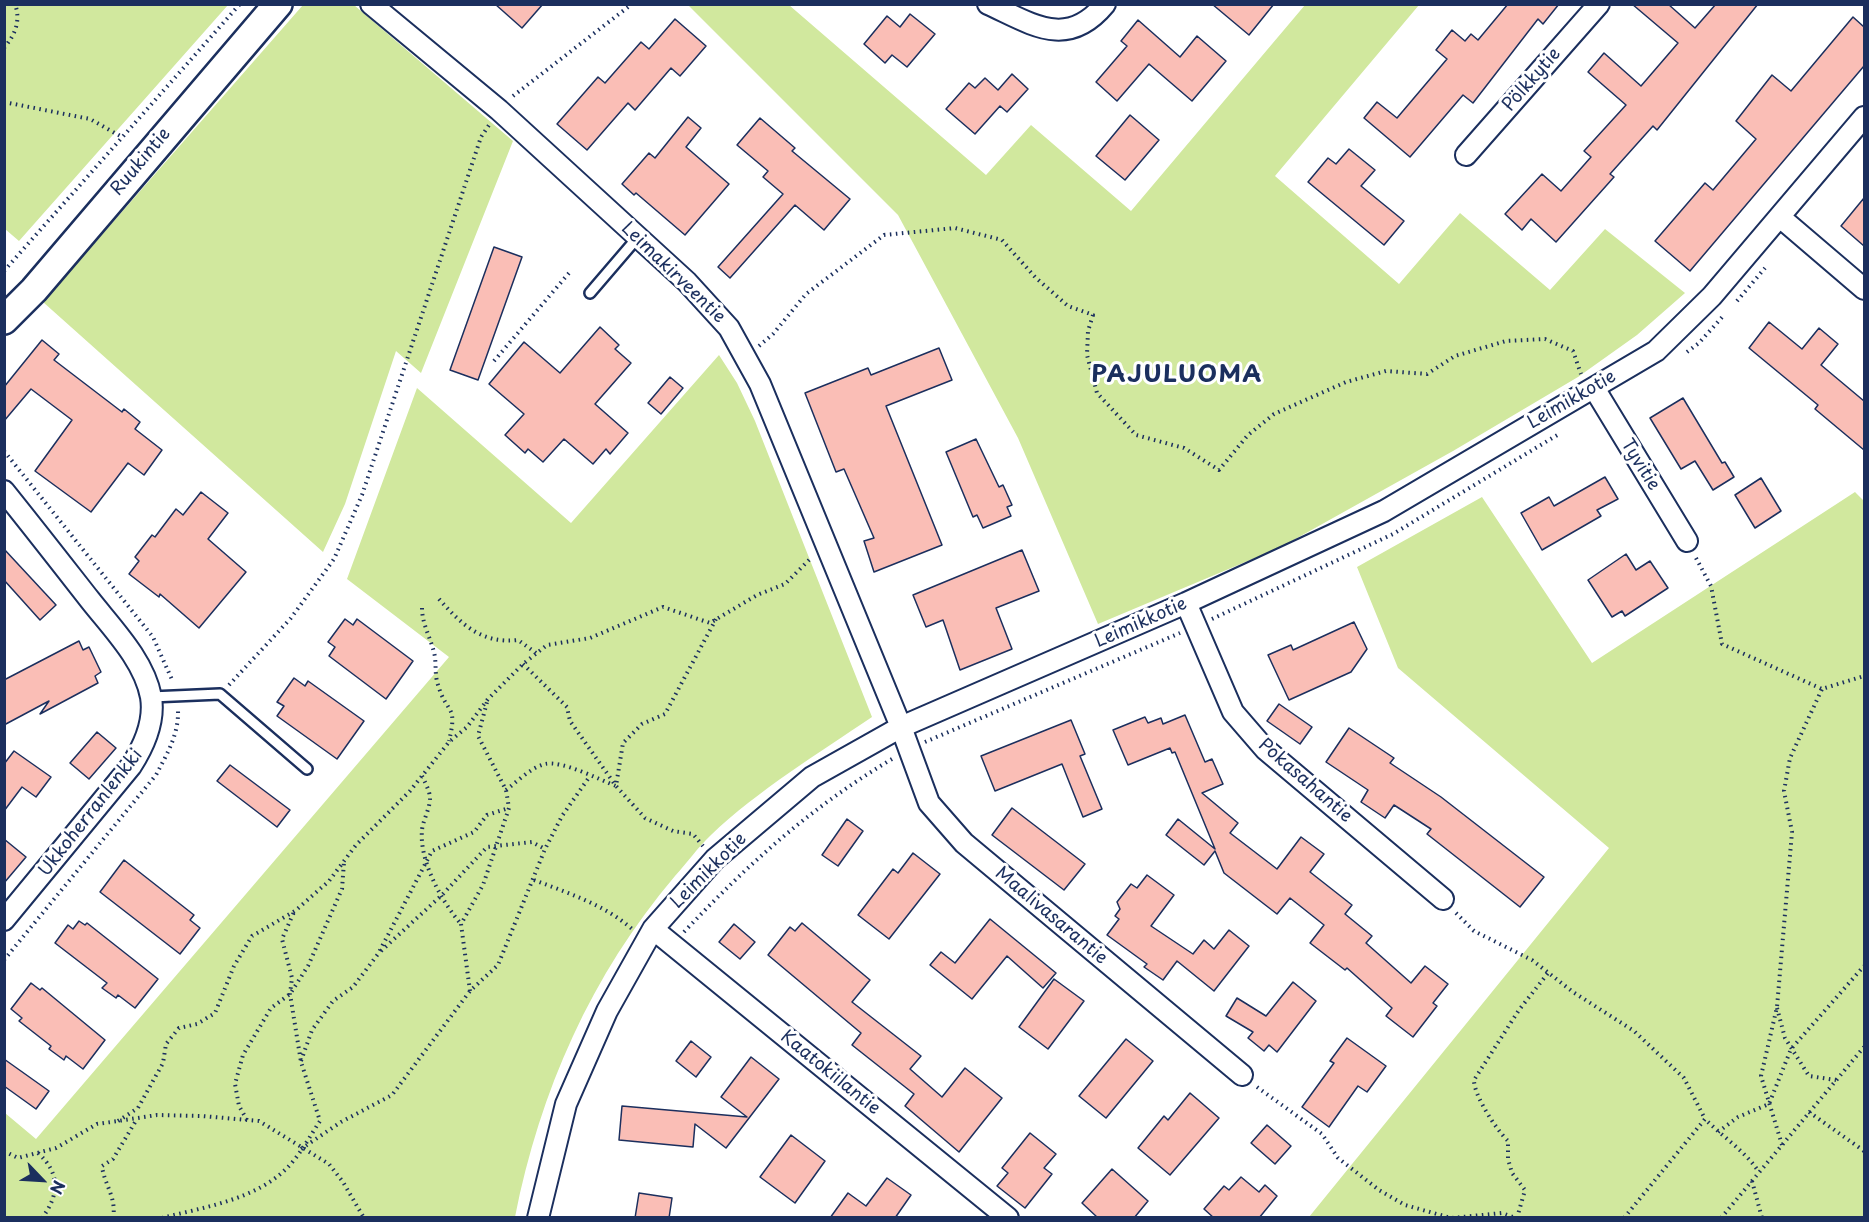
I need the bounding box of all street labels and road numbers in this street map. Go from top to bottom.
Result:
street label: Pölkkytie [1498,44,1566,116]
street label: Ruukintie [106,124,176,200]
street label: Leimakirveentie [616,218,730,328]
street label: Leimikkotie [1524,366,1620,434]
street label: Tyvitie [1616,435,1664,495]
street label: Leimikkotie [1092,593,1190,653]
street label: Pokasahantie [1254,734,1356,828]
street label: Ukkoherranlenkki [35,745,147,881]
street label: Leimikkotie [667,829,751,913]
street label: Maalivasarantie [990,863,1112,969]
street label: Kaatokiilantie [776,1026,884,1120]

